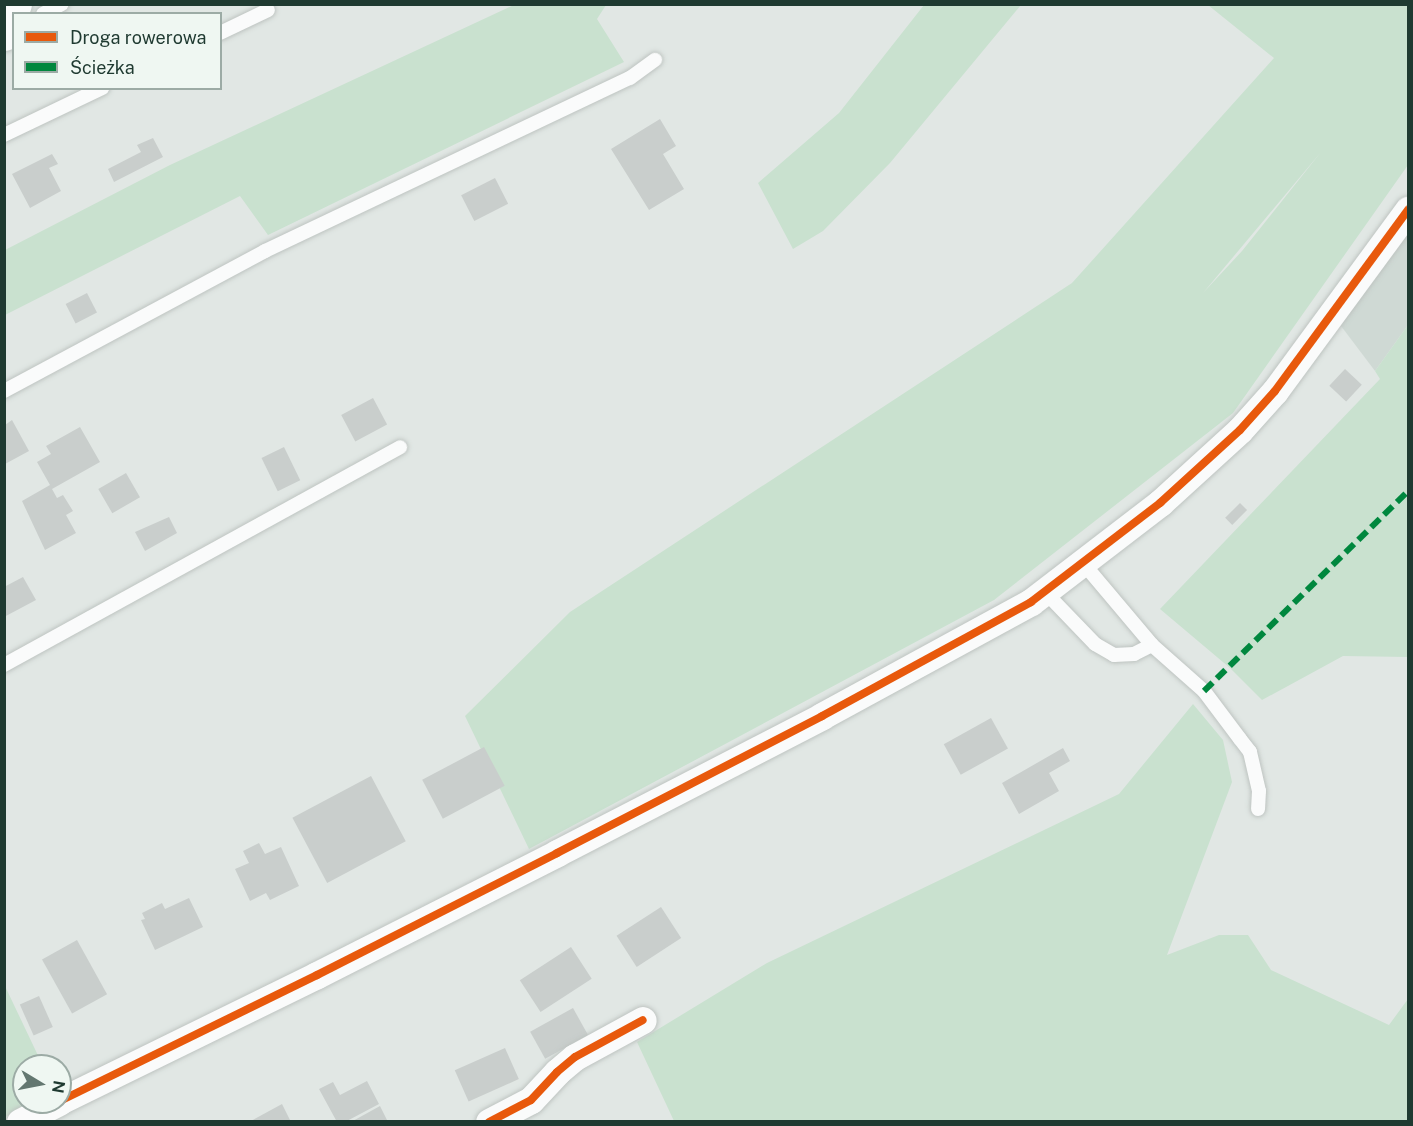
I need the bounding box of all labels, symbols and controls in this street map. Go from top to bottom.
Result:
legend [12,12,222,90]
text: Droga rowerowa [70,27,206,48]
text: Ścieżka [70,57,135,78]
north arrow [12,1054,72,1114]
text: N [48,1079,69,1095]

